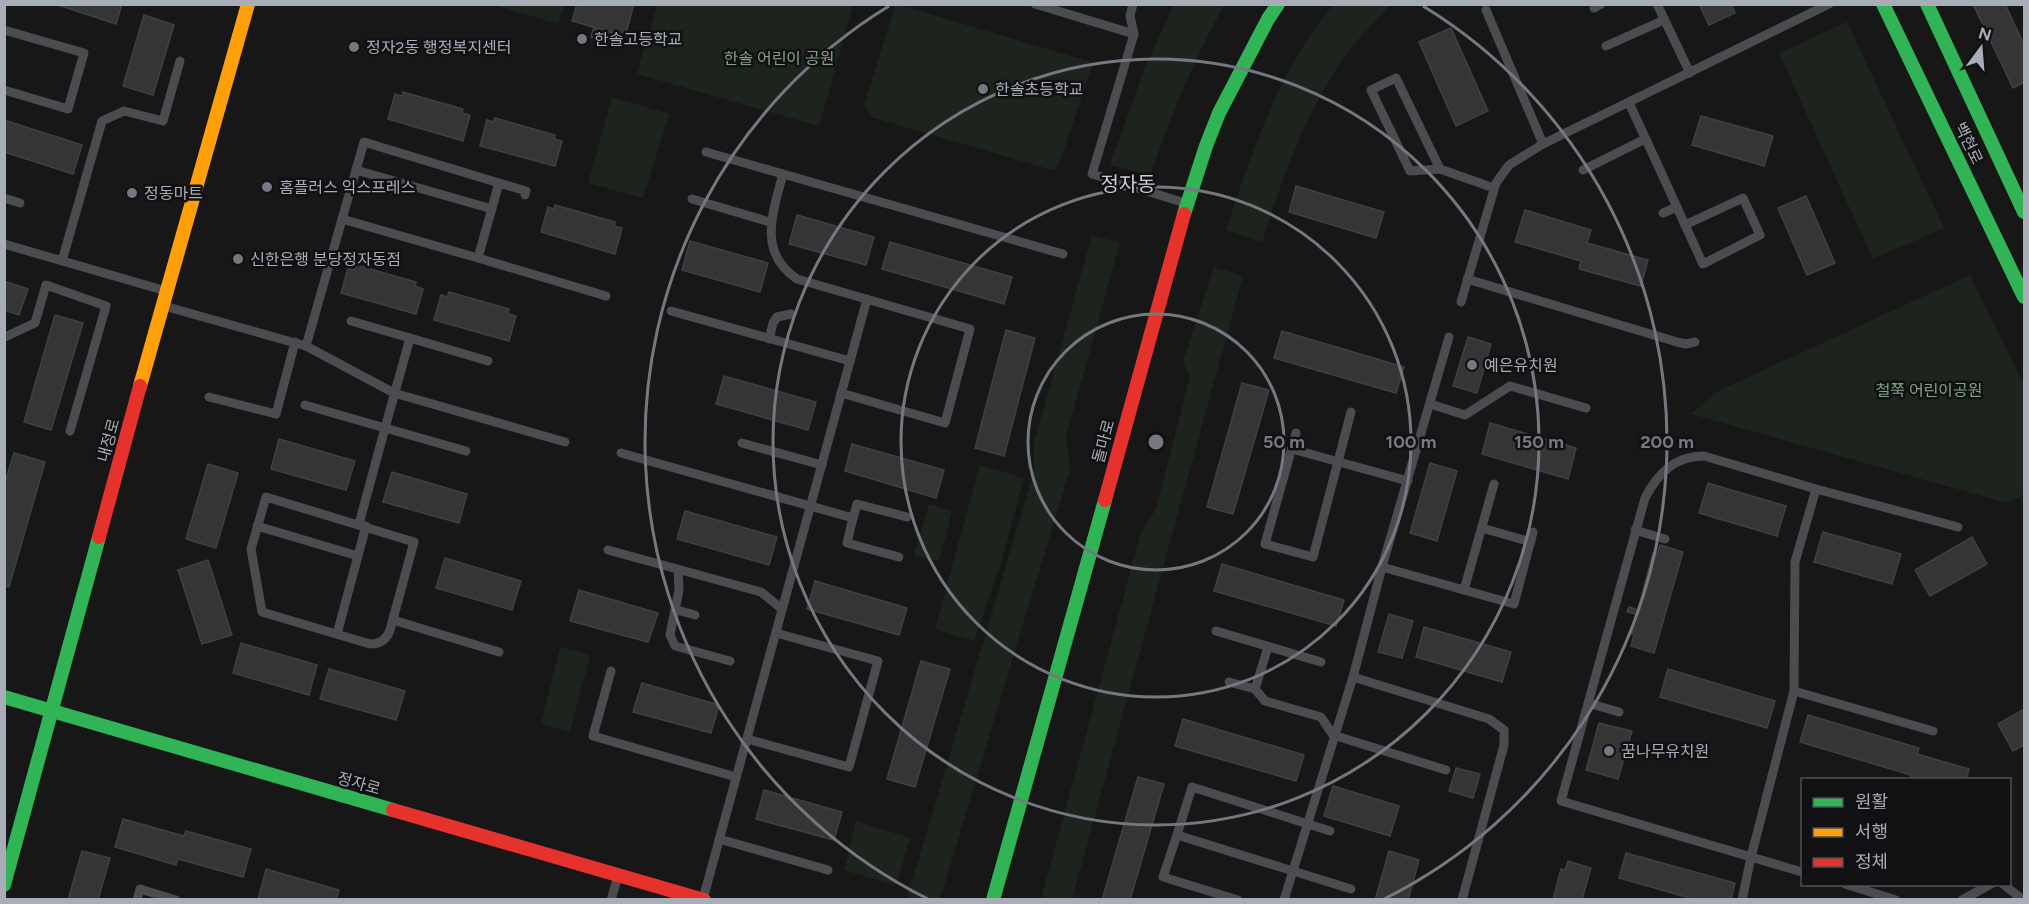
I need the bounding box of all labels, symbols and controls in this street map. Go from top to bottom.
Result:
north arrow [1951,18,2011,78]
text: N [1976,23,1994,45]
place label: 한솔고등학교 [594,30,682,49]
marker: 한솔고등학교 [575,32,589,46]
place label: 정자2동 행정복지센터 [366,38,511,57]
marker: 정자2동 행정복지센터 [347,40,361,54]
park label: 한솔 어린이 공원 [724,49,834,68]
place label: 한솔초등학교 [995,80,1083,99]
marker: 한솔초등학교 [976,82,990,96]
street label: 백현로 [1950,119,1987,167]
district label: 정자동 [1100,172,1156,196]
place label: 홈플러스 익스프레스 [279,178,415,197]
marker: 홈플러스 익스프레스 [260,180,274,194]
place label: 정동마트 [144,184,203,203]
marker: 정동마트 [125,186,139,200]
place label: 신한은행 분당정자동점 [250,250,401,269]
marker: 신한은행 분당정자동점 [231,252,245,266]
place label: 예은유치원 [1484,356,1558,375]
marker: 예은유치원 [1465,358,1479,372]
park label: 철쭉 어린이공원 [1876,381,1983,400]
street label: 내정로 [94,416,123,464]
street label: 돌마로 [1089,417,1118,465]
text: 50 m [1263,431,1305,453]
text: 100 m [1386,431,1436,453]
text: 150 m [1514,431,1564,453]
text: 200 m [1640,431,1694,453]
centre of rings [1146,432,1166,452]
place label: 꿈나무유치원 [1621,742,1709,761]
marker: 꿈나무유치원 [1602,744,1616,758]
street label: 정자로 [335,768,383,799]
legend [1801,778,2011,886]
text: 원활 [1855,791,1888,813]
text: 서행 [1855,821,1888,843]
text: 정체 [1855,851,1888,873]

